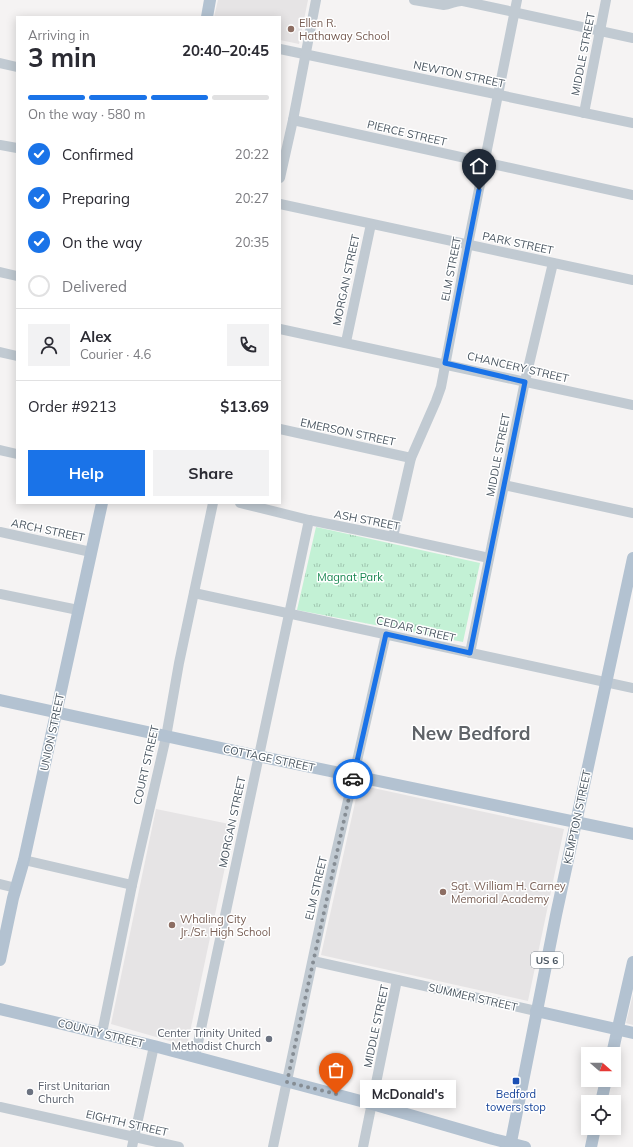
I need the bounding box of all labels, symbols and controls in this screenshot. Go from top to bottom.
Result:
street label: MIDDLE STREET [568,11,598,97]
place label: Ellen R. Hathaway School [299,16,390,43]
marker: Ellen R. Hathaway School [286,24,296,34]
text: Arriving in [28,27,90,43]
text: 3 min [28,41,97,74]
text: 20:40–20:45 [182,41,269,60]
street label: NEWTON STREET [412,57,506,91]
text: On the way · 580 m [28,106,145,122]
street label: PIERCE STREET [366,117,449,149]
icon: check [28,143,50,165]
text: Confirmed [62,145,133,164]
text: 20:22 [235,146,269,162]
pin [462,149,496,190]
icon: home [468,155,490,177]
icon: check [28,187,50,209]
text: Preparing [62,189,130,208]
text: 20:27 [235,190,269,206]
street label: PARK STREET [481,229,555,257]
icon: check [28,231,50,253]
text: On the way [62,233,142,252]
street label: MORGAN STREET [329,233,363,327]
text: 20:35 [235,234,269,250]
street label: ELM STREET [438,235,464,302]
text: Delivered [62,277,127,296]
button: person [28,324,70,366]
button: phone [227,324,269,366]
text: Alex [80,327,112,346]
text: Courier · 4.6 [80,346,151,362]
street label: CHANCERY STREET [466,349,570,386]
text: Order #9213 [28,397,116,416]
text: $13.69 [220,397,269,416]
street label: MIDDLE STREET [483,412,513,498]
street label: EMERSON STREET [299,415,397,449]
button: Help [28,450,145,496]
button: Share [153,450,269,496]
street label: ASH STREET [333,507,401,533]
street label: ARCH STREET [10,515,86,545]
park label: Magnat Park [317,570,383,584]
street label: CEDAR STREET [375,613,457,645]
street label: UNION STREET [37,692,67,772]
district label: New Bedford [412,721,530,745]
street label: COURT STREET [130,724,162,806]
street label: COTTAGE STREET [222,741,317,775]
courier [333,759,373,799]
icon: car [342,768,364,790]
street label: KEMPTON STREET [560,768,594,865]
street label: MORGAN STREET [215,775,249,869]
street label: ELM STREET [302,854,330,921]
place label: Sgt. William H. Carney Memorial Academy [451,879,566,906]
marker: Sgt. William H. Carney Memorial Academy [438,887,448,897]
place label: Whaling City Jr./Sr. High School [180,912,271,939]
marker: Whaling City Jr./Sr. High School [167,920,177,930]
road number: US 6 [531,952,563,968]
street label: SUMMER STREET [427,980,519,1014]
street label: MIDDLE STREET [360,983,392,1069]
street label: COUNTY STREET [56,1015,146,1051]
place label: Center Trinity United Methodist Church [157,1026,261,1053]
marker: Center Trinity United Methodist Church [264,1034,274,1044]
north arrow [581,1047,621,1087]
map controls [581,1047,621,1135]
pin [319,1053,353,1094]
icon: bag [325,1059,347,1081]
marker: Bedford towers stop [511,1076,521,1086]
place label: First Unitarian Church [38,1079,110,1106]
callout: McDonald's [360,1080,456,1108]
text: McDonald's [372,1086,444,1102]
marker: First Unitarian Church [25,1087,35,1097]
place label: Bedford towers stop [486,1087,546,1114]
button: locate [581,1095,621,1135]
street label: EIGHTH STREET [84,1107,170,1139]

